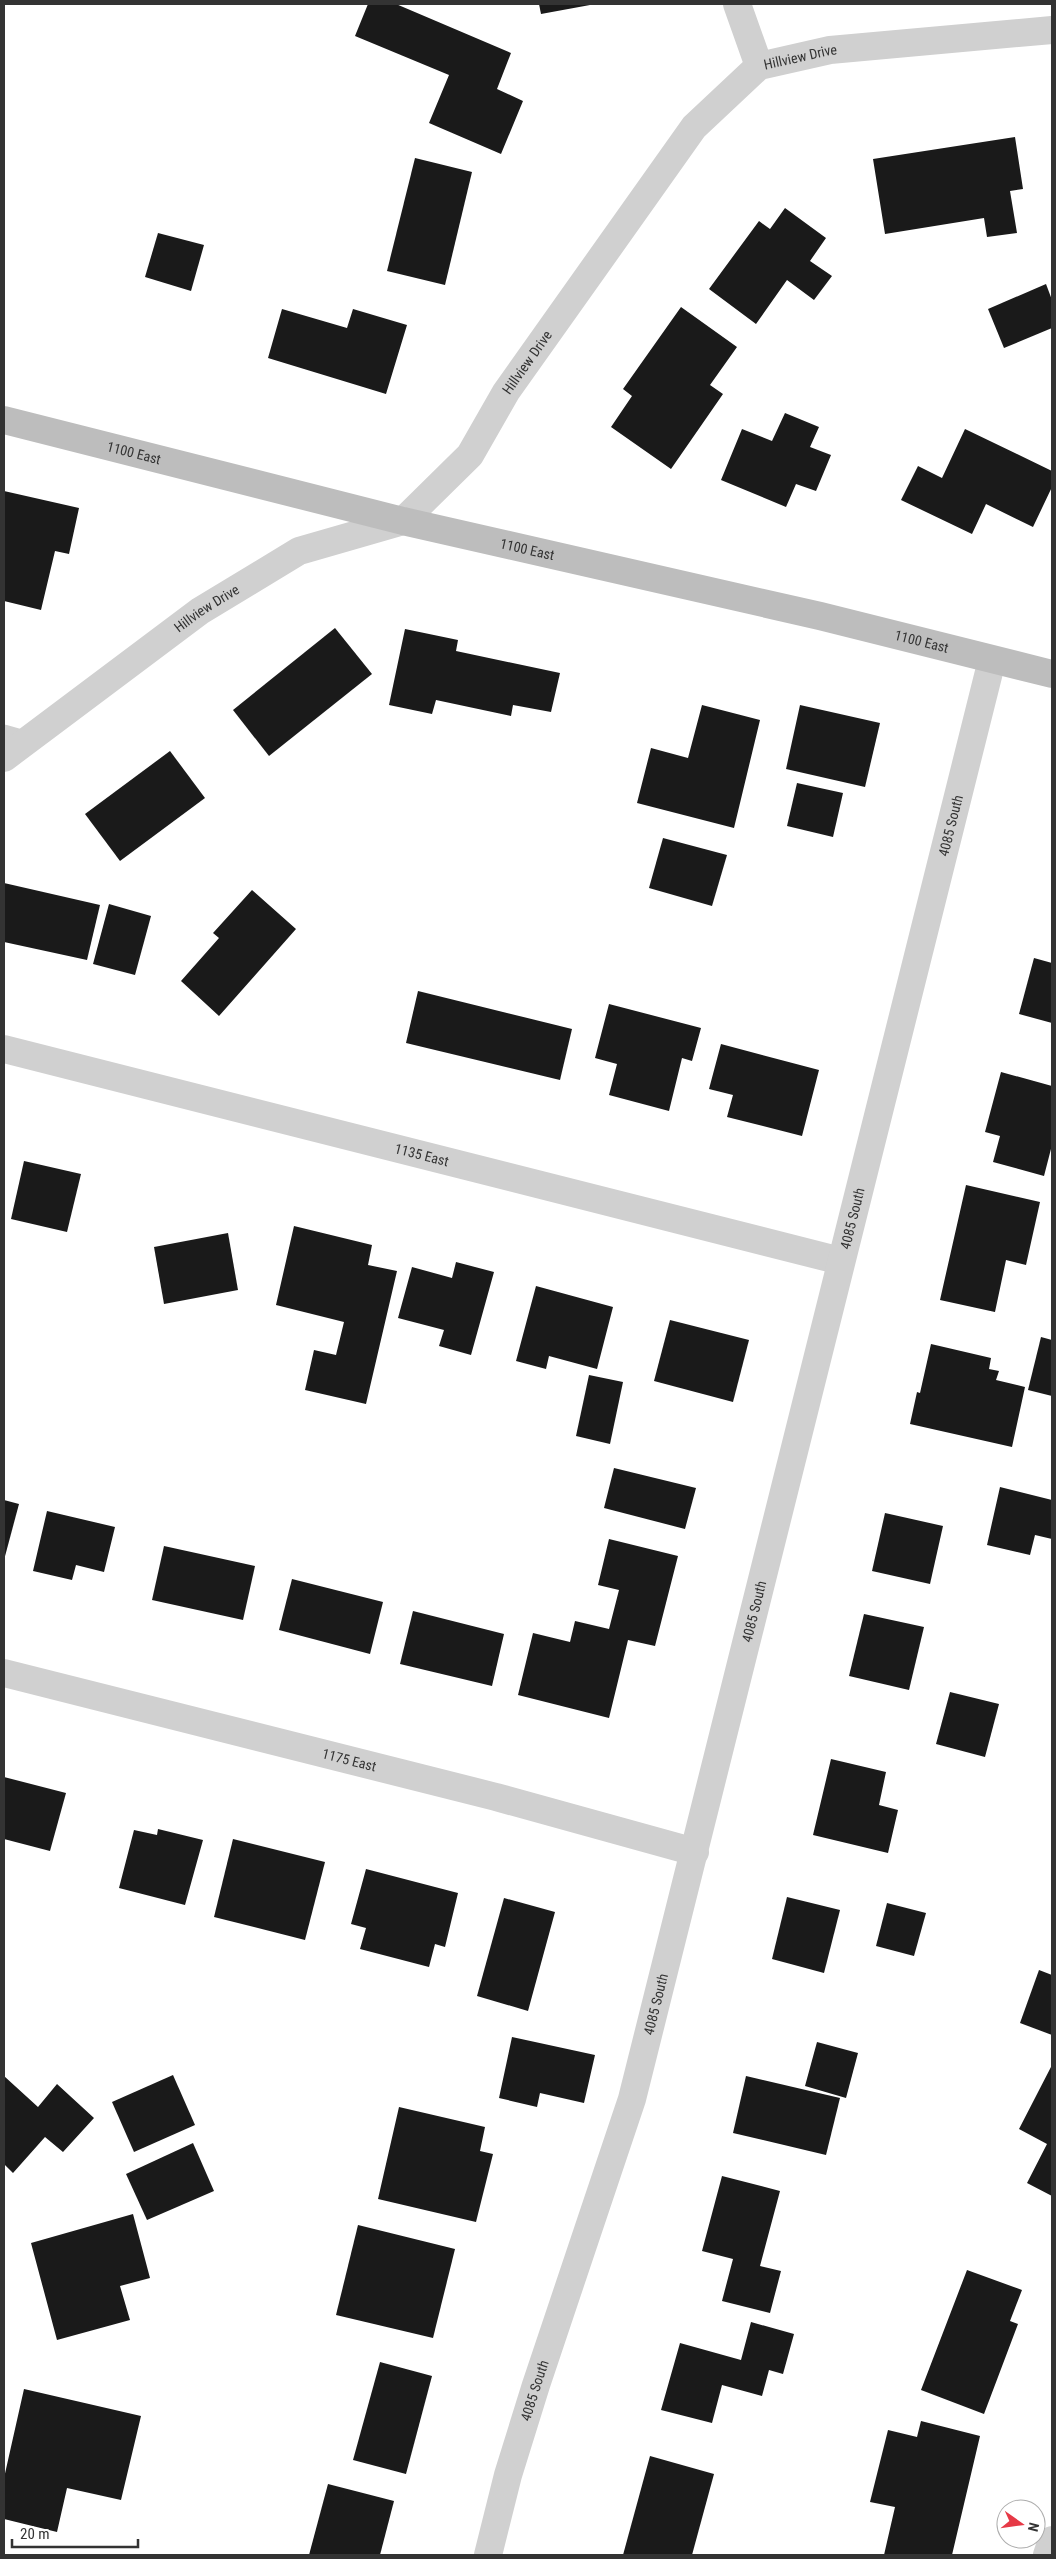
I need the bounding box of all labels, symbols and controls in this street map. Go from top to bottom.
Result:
street label: Hillview Drive [762,41,838,73]
street label: Hillview Drive [499,327,555,397]
street label: 1100 East [105,438,163,467]
street label: 1100 East [499,535,556,563]
street label: Hillview Drive [171,581,242,636]
street label: 1100 East [893,627,950,656]
street label: 4085 South [935,793,966,858]
street label: 1135 East [393,1140,450,1169]
street label: 4085 South [837,1186,868,1251]
street label: 4085 South [739,1579,769,1644]
street label: 1175 East [321,1746,378,1774]
street label: 4085 South [640,1972,671,2037]
street label: 4085 South [517,2358,552,2423]
north arrow [996,2499,1046,2549]
scale bar [12,2516,139,2548]
text: N [1025,2521,1042,2533]
text: 20 m [20,2525,50,2543]

